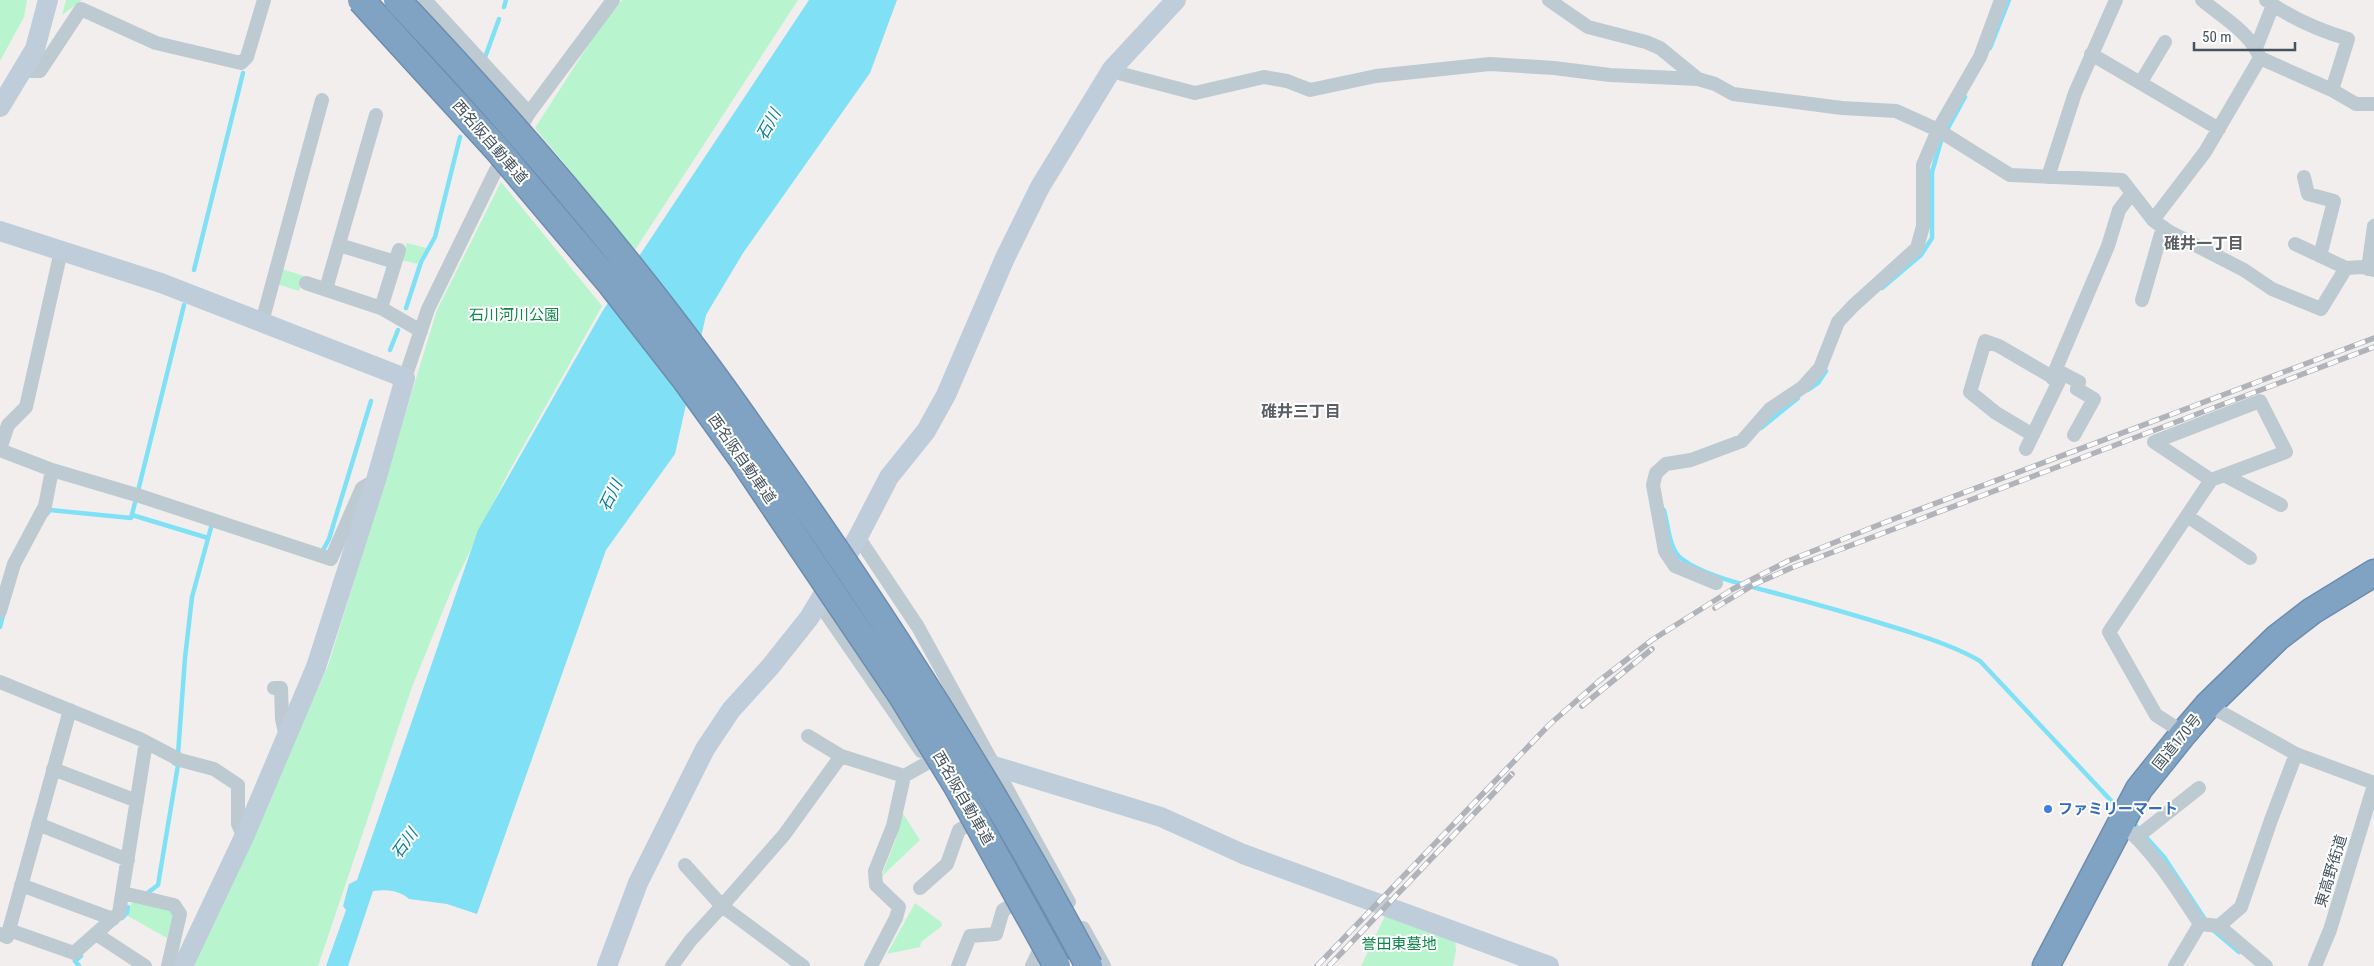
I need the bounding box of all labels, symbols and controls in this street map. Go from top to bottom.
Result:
scale bar [2194,20,2295,52]
text: 50 m [2202,28,2232,46]
street label: 西名阪自動車道 [449,96,531,188]
water label: 石川 [752,104,785,143]
district label: 碓井一丁目 [2164,234,2244,253]
park label: 石川河川公園 [469,306,559,324]
district label: 碓井三丁目 [1261,402,1341,421]
street label: 西名阪自動車道 [705,411,779,507]
water label: 石川 [595,475,627,514]
street label: 国道170号 [2149,710,2205,774]
street label: 西名阪自動車道 [929,748,997,848]
place label: ファミリーマート [2058,800,2178,818]
marker: ファミリーマート [2042,803,2054,815]
water label: 石川 [387,823,423,862]
street label: 東高野街道 [2311,832,2351,910]
park label: 誉田東墓地 [1361,935,1437,953]

